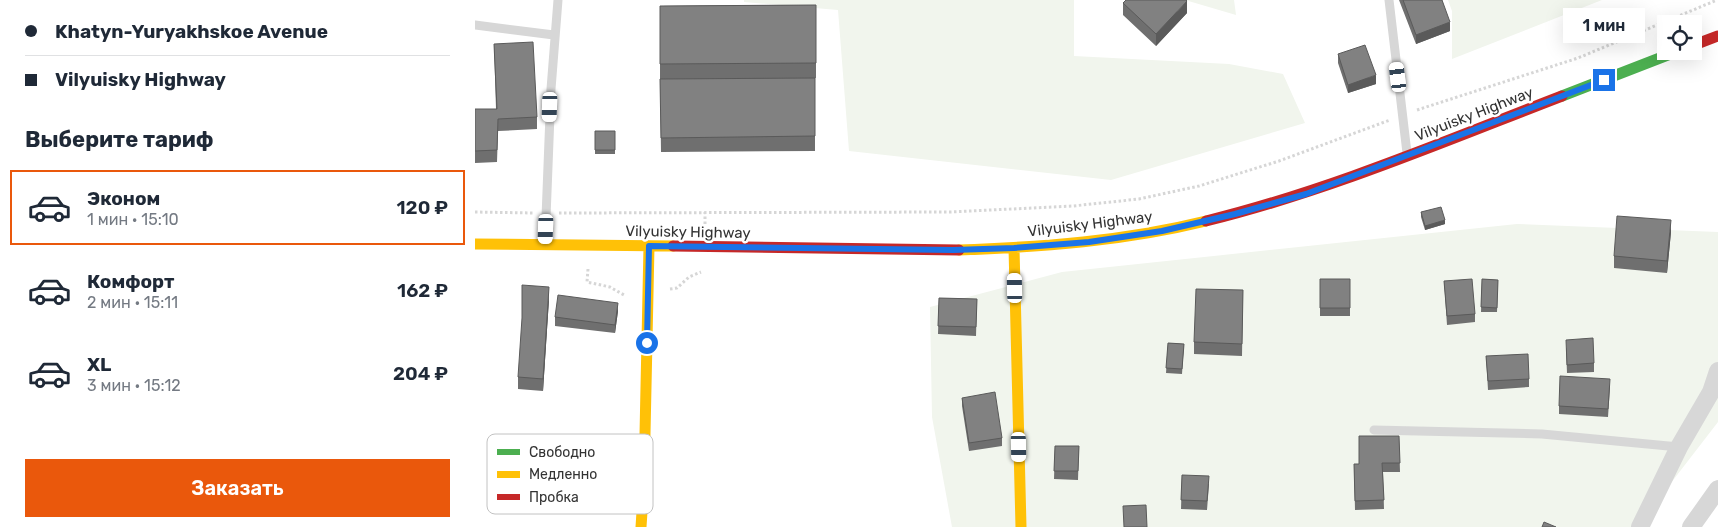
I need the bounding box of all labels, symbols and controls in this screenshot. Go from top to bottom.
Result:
callout: 1 мин [1563,8,1645,42]
map controls [1657,15,1702,60]
button: locate [1657,15,1702,60]
text: 1 мин [1583,16,1625,35]
text: Khatyn-Yuryakhskoe Avenue [55,20,328,43]
car [1388,61,1407,93]
text: Vilyuisky Highway [55,68,226,91]
route end [1593,69,1615,91]
street label: Vilyuisky Highway [1412,83,1536,145]
car [541,92,558,122]
text: Выберите тариф [25,126,214,153]
icon: car [27,185,72,230]
text: Эконом [87,187,160,210]
text: 120 ₽ [397,196,448,219]
street label: Vilyuisky Highway [1027,207,1153,241]
text: 1 мин · 15:10 [87,210,179,229]
car [537,214,554,244]
street label: Vilyuisky Highway [625,222,751,242]
icon: car [27,268,72,313]
text: Комфорт [87,270,174,293]
car [1007,273,1022,303]
text: 162 ₽ [397,279,448,302]
text: 2 мин · 15:11 [87,293,178,312]
route start [636,332,658,354]
icon: car [27,351,72,396]
text: XL [87,353,111,376]
text: 204 ₽ [393,362,448,385]
text: 3 мин · 15:12 [87,376,181,395]
car [1011,432,1026,462]
legend [487,434,653,514]
text: Свободно [529,444,595,461]
button: Заказать [25,459,450,517]
text: Медленно [529,466,597,483]
text: Пробка [529,489,579,506]

